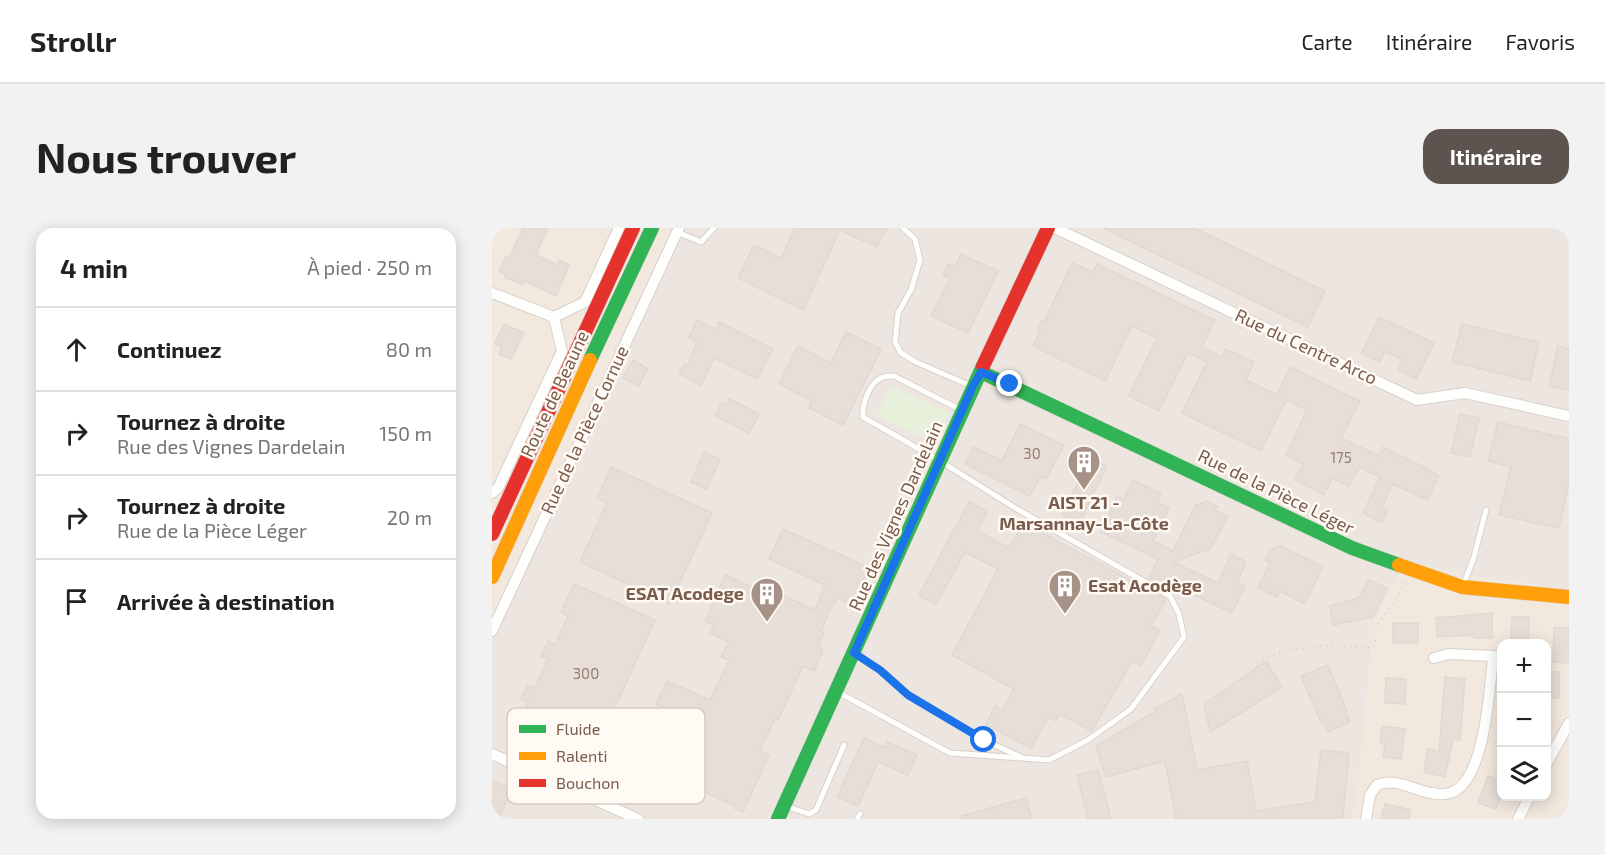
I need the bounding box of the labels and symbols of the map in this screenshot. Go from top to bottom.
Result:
street label: Rue du Centre Arco [1232,304,1381,389]
street label: Route de Beaune [515,327,593,460]
street label: Rue de la Pièce Cornue [535,342,633,517]
route end [996,370,1022,396]
street label: Rue des Vignes Dardelain [843,417,947,614]
house number: 30 [1023,444,1041,462]
building icon: AIST 21 - Marsannay-La-Côte [1066,444,1102,491]
street label: Rue de la Pièce Léger [1195,444,1358,538]
house number: 175 [1330,448,1352,466]
place label: AIST 21 - Marsannay-La-Côte [999,491,1169,534]
building icon: Esat Acodège [1047,568,1083,615]
place label: Esat Acodège [1088,574,1202,596]
building icon: ESAT Acodege [749,576,785,623]
place label: ESAT Acodege [626,582,744,604]
house number: 300 [573,664,599,682]
legend [507,708,705,804]
text: Fluide [556,719,600,738]
route start [970,726,996,752]
text: Ralenti [556,746,607,765]
text: Bouchon [556,773,620,792]

